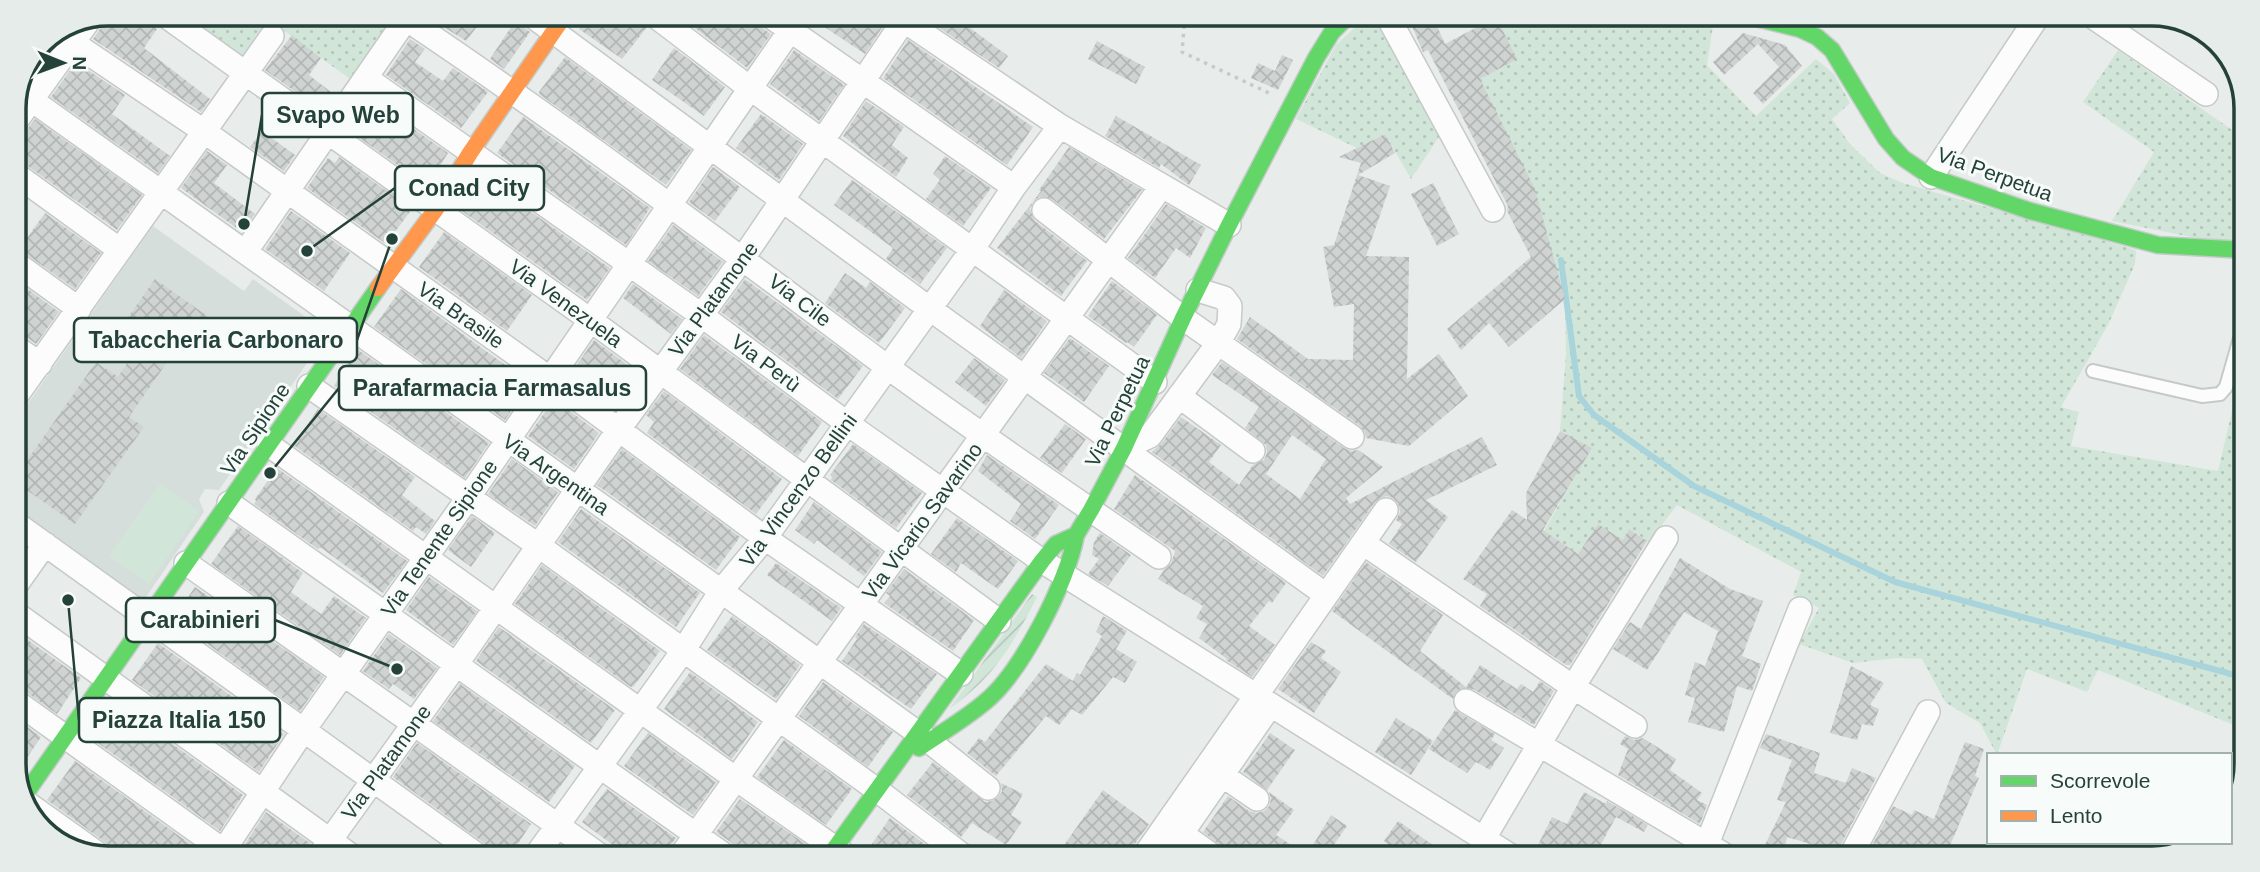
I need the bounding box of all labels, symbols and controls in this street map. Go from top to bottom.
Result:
north arrow [28,28,98,98]
text: N [69,56,90,70]
callout: Svapo Web [262,93,413,137]
text: Svapo Web [276,102,400,128]
street label: Via Perpetua [1934,142,2056,206]
callout: Conad City [395,166,544,210]
text: Conad City [408,175,530,201]
street label: Via Platamone [664,237,762,361]
street label: Via Venezuela [505,254,627,352]
street label: Via Cile [764,269,836,331]
street label: Via Brasile [413,277,509,353]
callout: Tabaccheria Carbonaro [74,318,357,362]
text: Tabaccheria Carbonaro [88,327,344,353]
street label: Via Perù [727,330,805,396]
street label: Via Perpetua [1080,351,1154,470]
callout: Parafarmacia Farmasalus [339,366,646,410]
text: Parafarmacia Farmasalus [353,375,631,401]
street label: Via Sipione [216,379,294,479]
street label: Via Vincenzo Bellini [735,409,861,571]
street label: Via Argentina [498,429,614,519]
street label: Via Vicario Savarino [857,438,987,604]
street label: Via Tenente Sipione [376,455,502,621]
callout: Carabinieri [126,598,275,642]
text: Carabinieri [140,607,260,633]
callout: Piazza Italia 150 [79,698,280,742]
street label: Via Platamone [337,700,435,824]
text: Piazza Italia 150 [92,707,266,733]
legend [1987,753,2232,844]
text: Scorrevole [2050,769,2150,792]
text: Lento [2050,804,2103,827]

